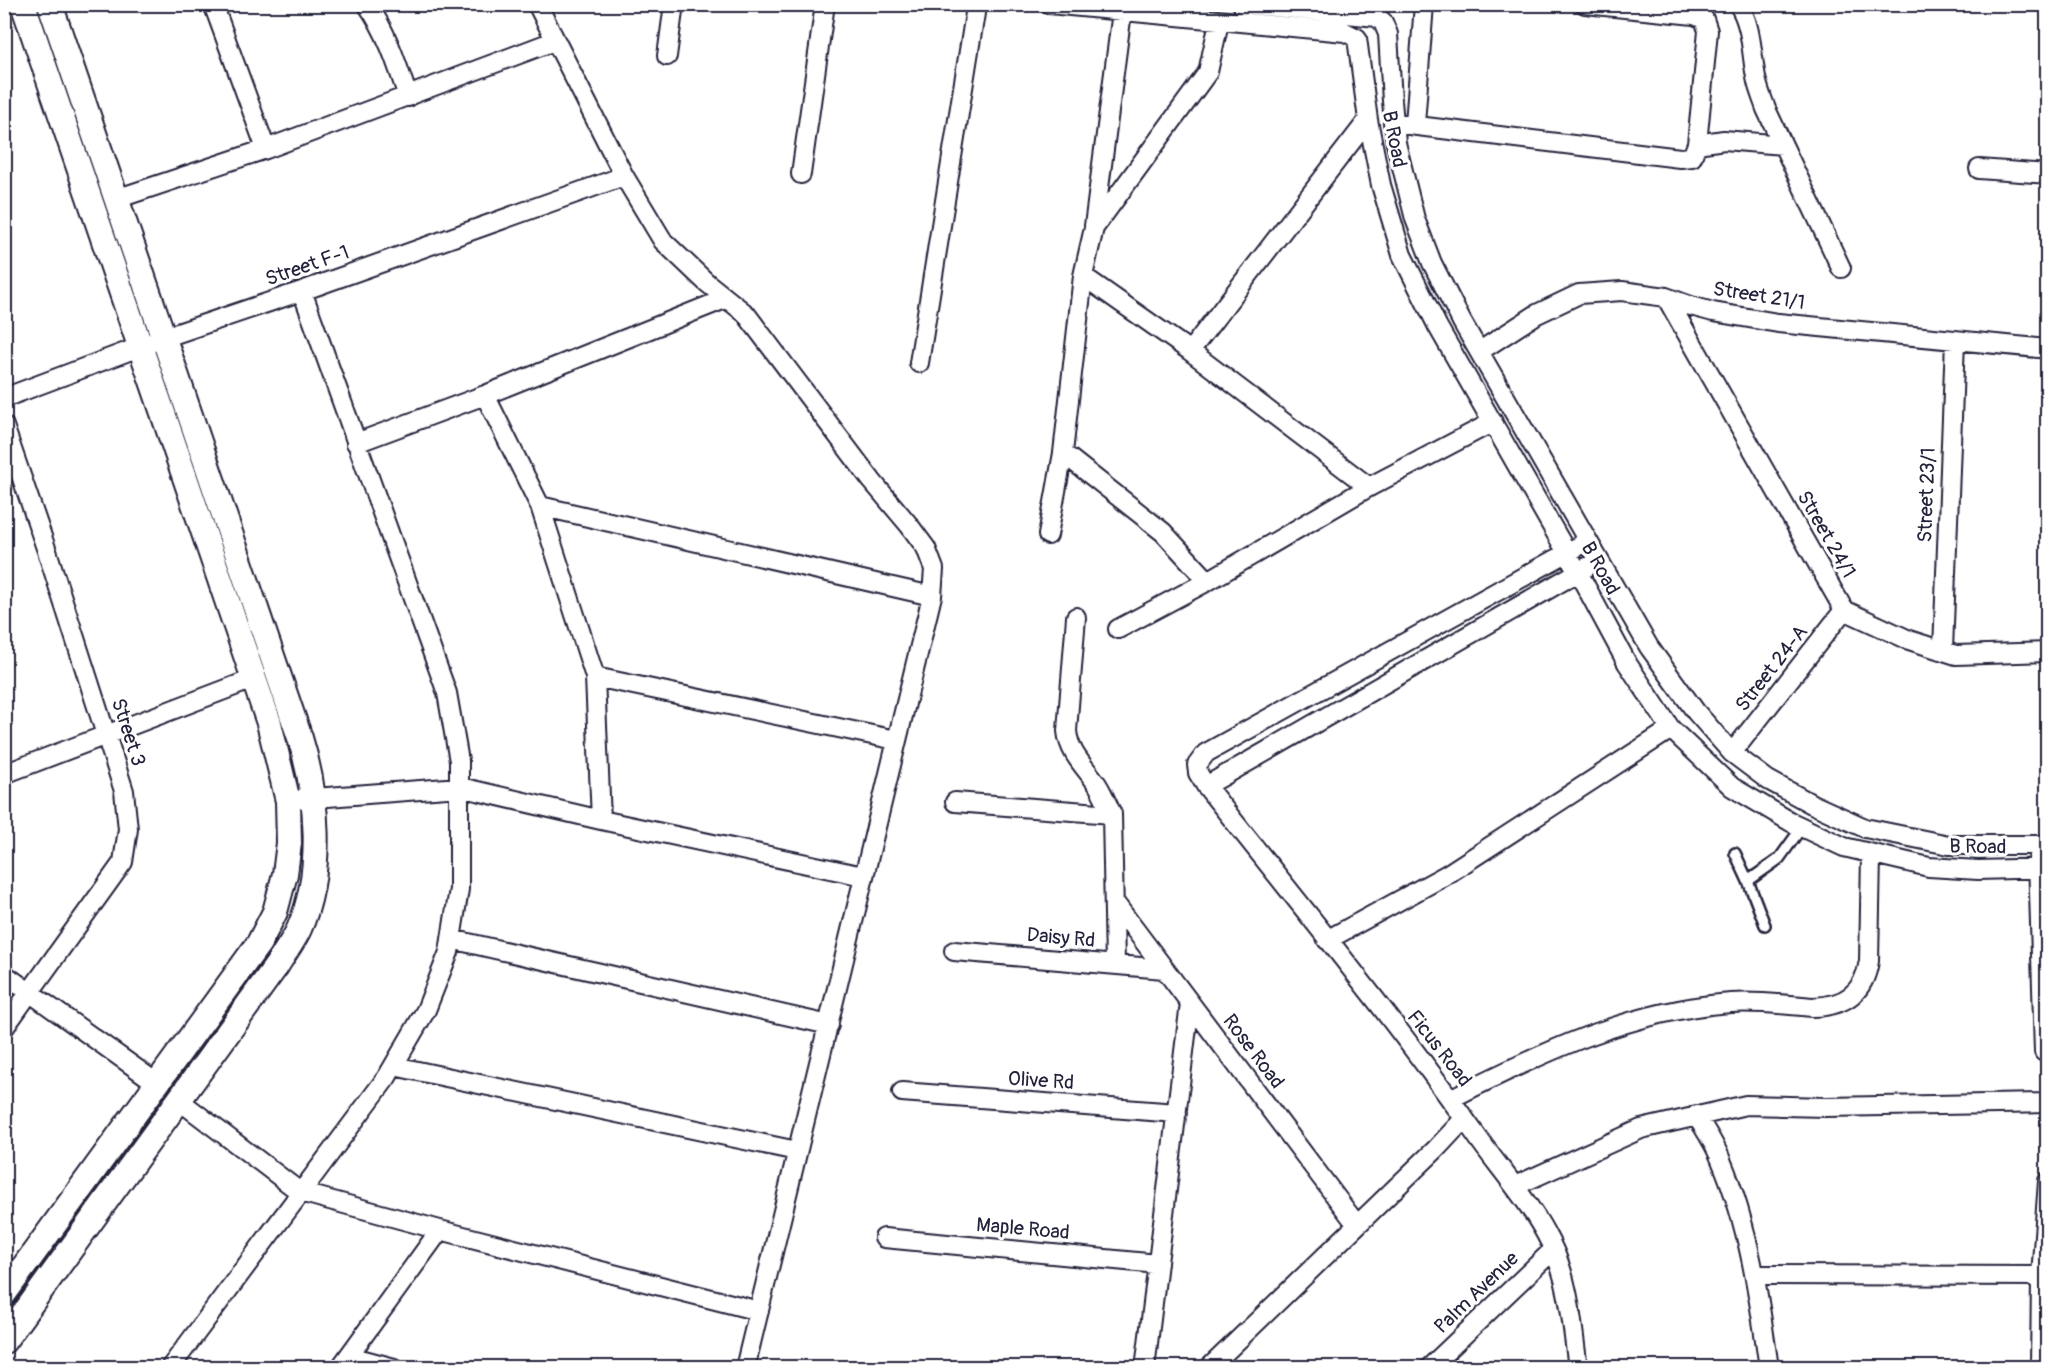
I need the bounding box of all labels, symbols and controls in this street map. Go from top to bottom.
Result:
street label: B Road [1377,109,1412,170]
street label: Street F-1 [262,239,352,291]
street label: Street 21/1 [1711,276,1807,315]
street label: Street 23/1 [1912,447,1941,543]
street label: Street 24/1 [1792,486,1861,582]
street label: B Road [1576,537,1625,599]
street label: Street 24-A [1730,620,1813,717]
street label: Street 3 [106,695,151,769]
street label: B Road [1949,834,2007,859]
street label: Daisy Rd [1026,922,1096,953]
street label: Ficus Road [1402,1005,1477,1092]
street label: Rose Road [1217,1009,1290,1094]
street label: Olive Rd [1007,1066,1075,1095]
street label: Maple Road [975,1212,1071,1245]
street label: Palm Avenue [1429,1246,1524,1339]

